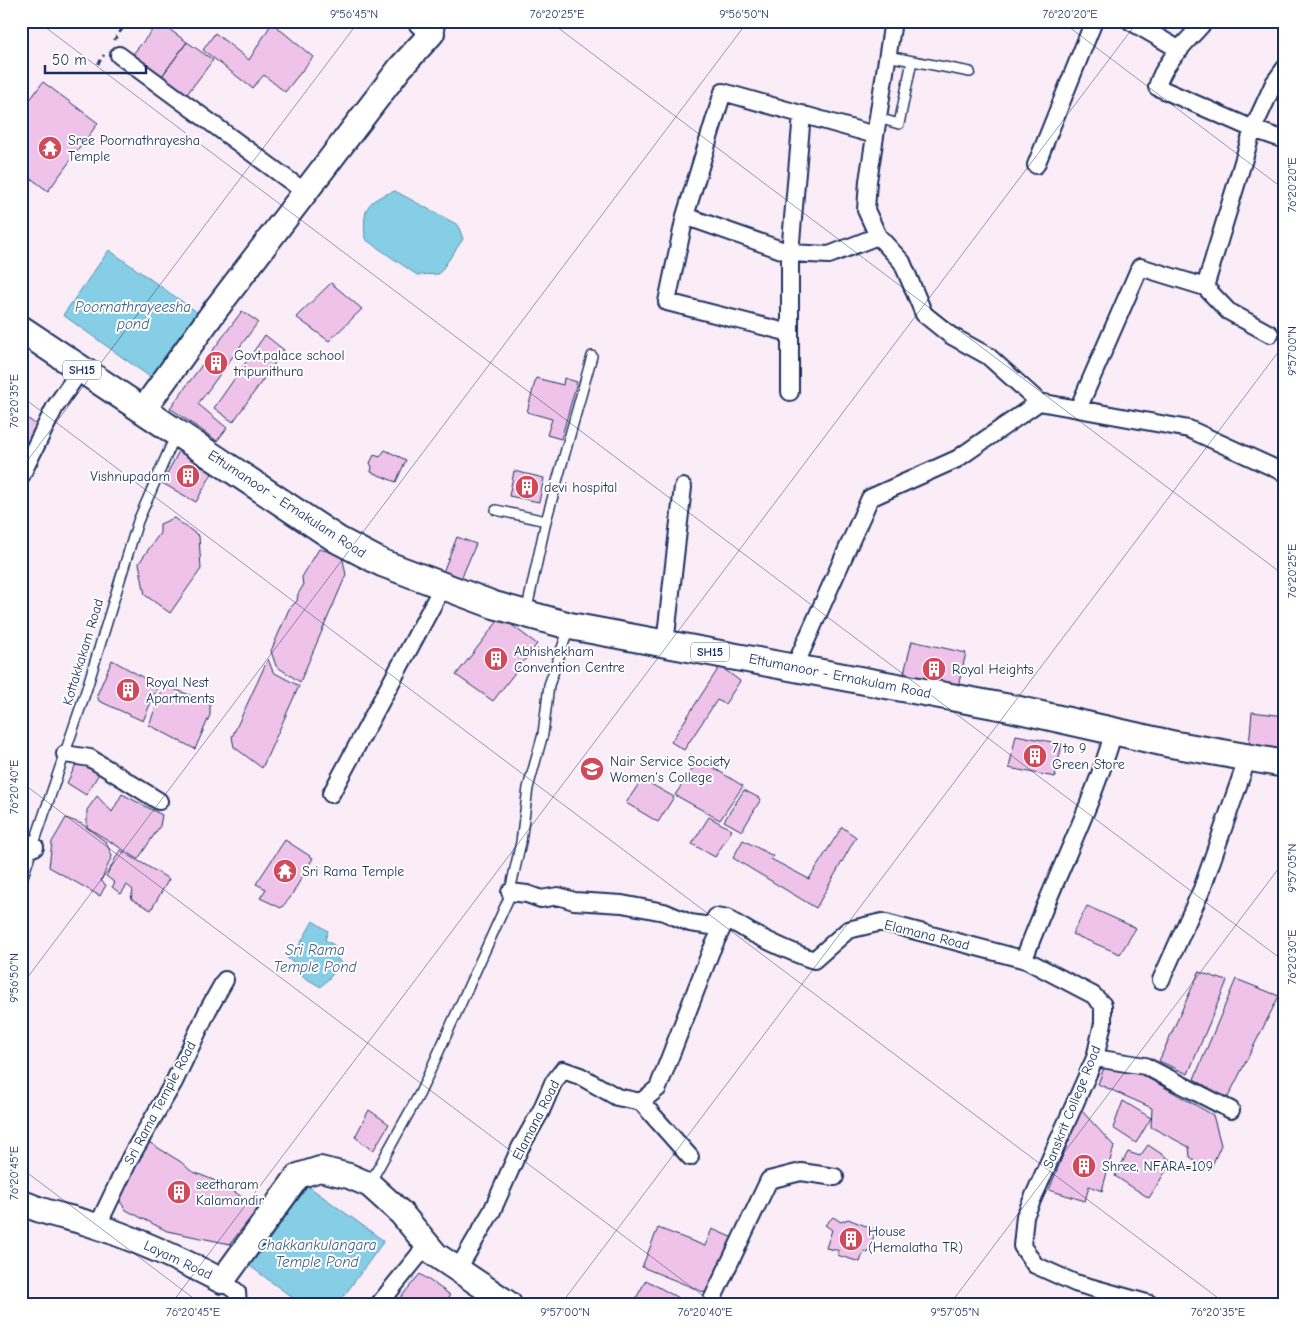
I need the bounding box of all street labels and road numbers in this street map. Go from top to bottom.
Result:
road number: SH15 [63,360,101,380]
street label: Ettumanoor - Ernakulam Road [205,446,369,562]
street label: Kottakkakam Road [59,597,107,707]
road number: SH15 [691,642,729,662]
street label: Ettumanoor - Ernakulam Road [747,650,933,702]
street label: Elamana Road [883,916,971,954]
street label: Sri Rama Temple Road [120,1038,200,1168]
street label: Sanskrit College Road [1040,1043,1104,1171]
street label: Elamana Road [509,1077,563,1163]
street label: Layam Road [141,1237,215,1283]

